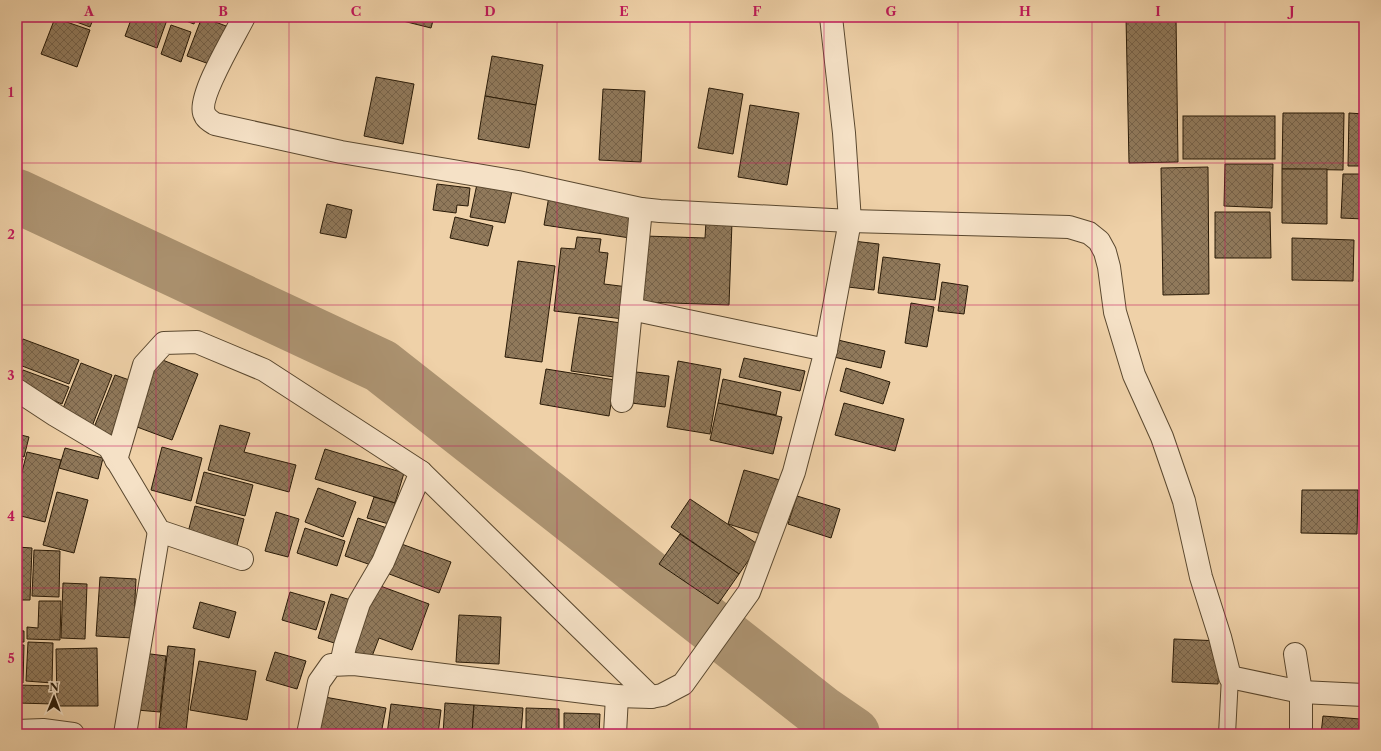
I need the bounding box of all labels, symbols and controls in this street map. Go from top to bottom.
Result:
text: A [83,3,95,19]
text: B [218,3,228,19]
text: C [351,3,361,19]
text: D [484,3,496,19]
text: E [619,3,629,19]
text: F [753,3,762,19]
text: G [885,3,897,19]
text: H [1019,3,1031,19]
text: I [1155,3,1161,19]
text: J [1287,3,1295,19]
text: 1 [8,84,14,100]
text: 2 [7,226,15,242]
text: 3 [7,367,15,383]
text: 4 [7,508,15,524]
text: 5 [7,650,15,666]
north arrow [34,677,74,717]
text: N [49,680,60,694]

